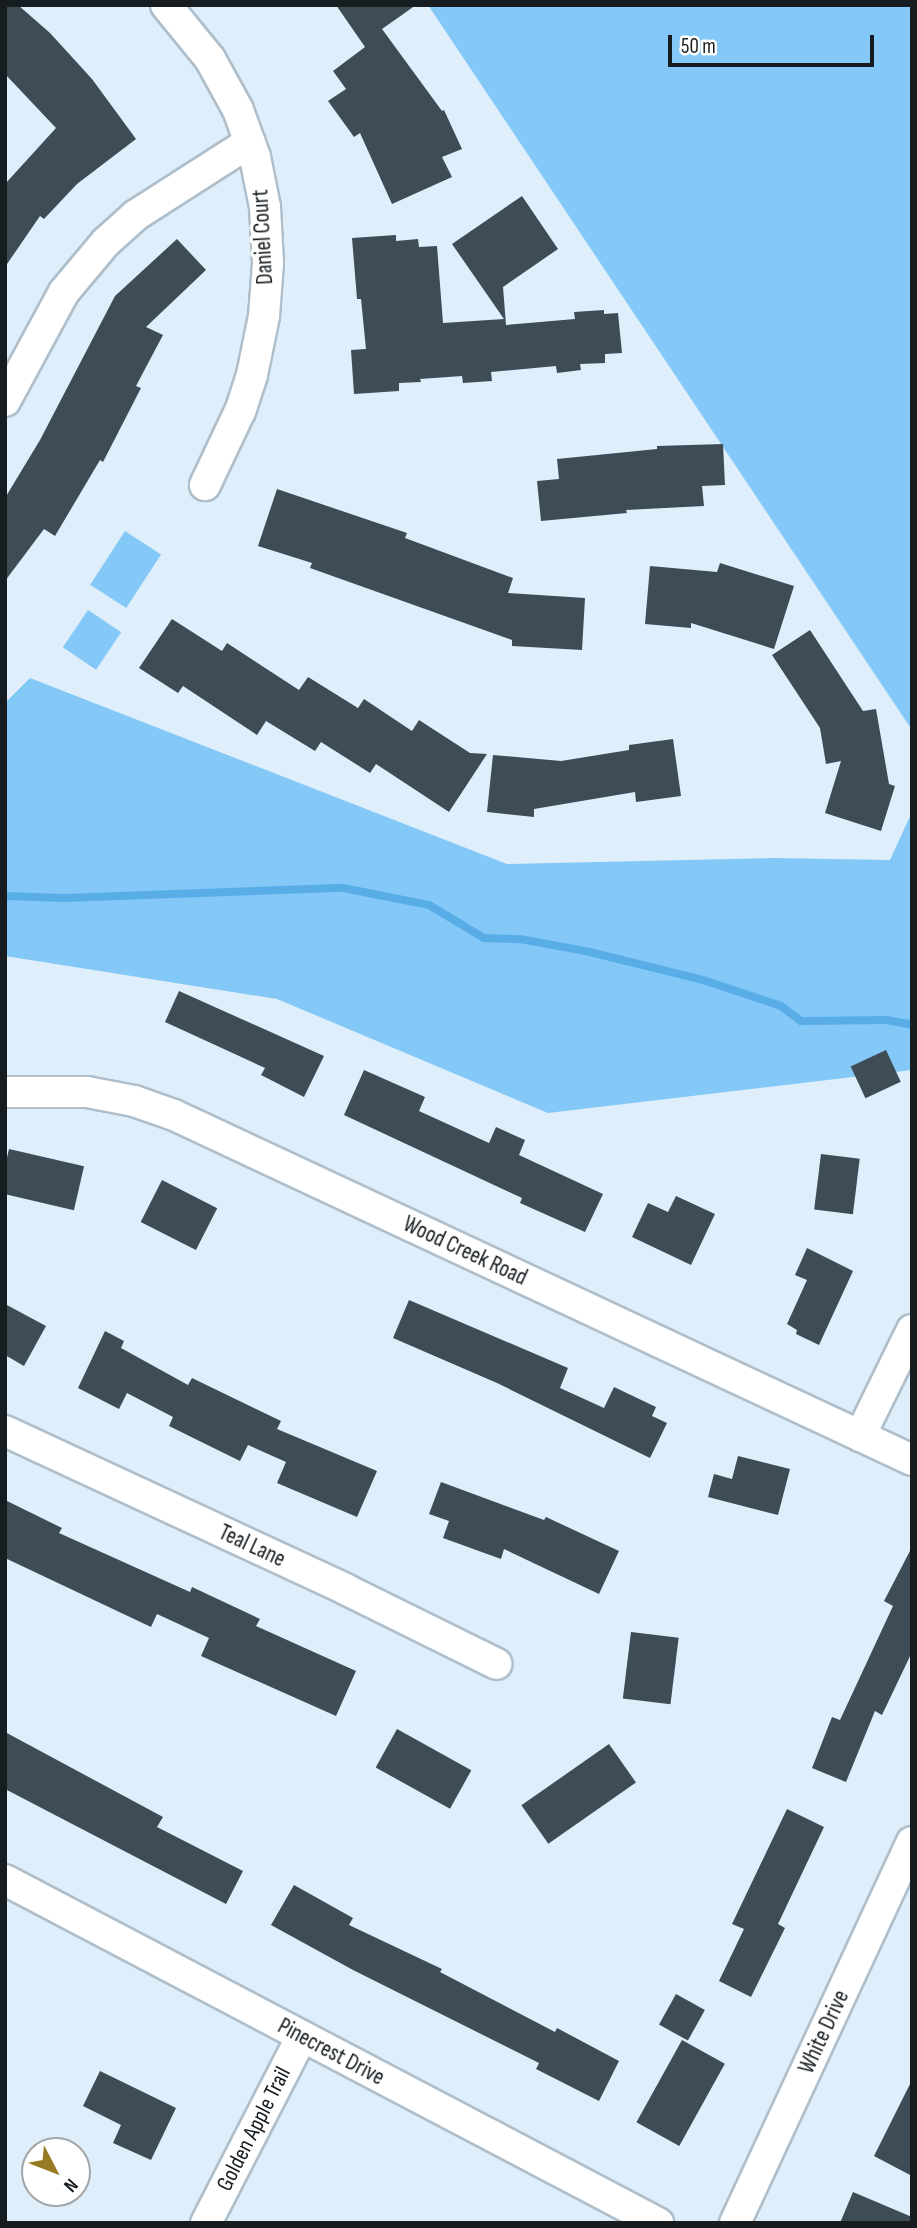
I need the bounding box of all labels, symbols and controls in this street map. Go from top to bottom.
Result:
scale bar [672,21,878,65]
text: 50 m [681,34,716,59]
street label: Daniel Court [247,189,279,285]
street label: Wood Creek Road [399,1210,531,1292]
street label: Teal Lane [214,1519,290,1573]
street label: White Drive [793,1986,855,2078]
street label: Pinecrest Drive [273,2012,389,2092]
street label: Golden Apple Trail [211,2062,297,2196]
north arrow [21,2137,91,2207]
text: N [59,2174,82,2197]

